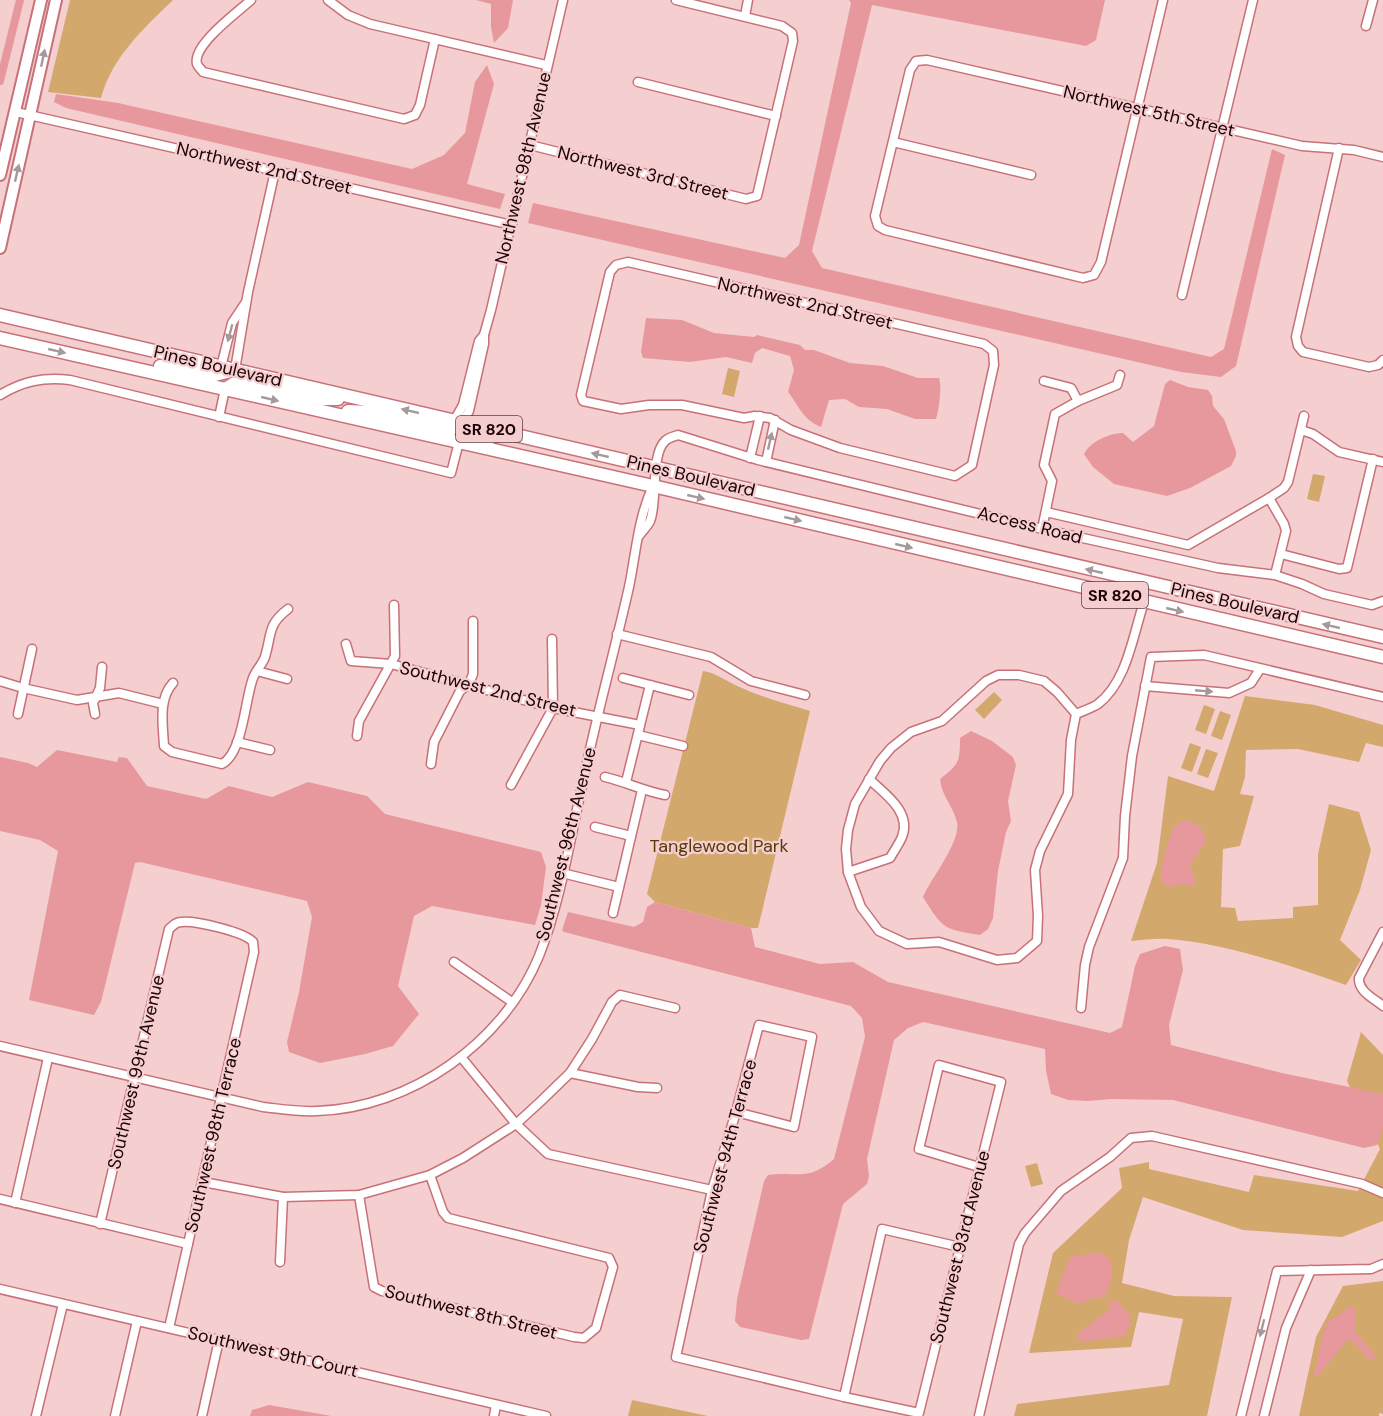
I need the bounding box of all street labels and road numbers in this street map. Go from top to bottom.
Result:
street label: Northwest 98th Avenue [489,70,557,266]
street label: Northwest 5th Street [1061,80,1237,142]
street label: Northwest 2nd Street [174,136,354,200]
street label: Northwest 3rd Street [555,140,731,206]
street label: Northwest 2nd Street [715,271,895,335]
street label: Pines Boulevard [151,340,285,392]
road number: SR 820 [456,416,522,442]
street label: Pines Boulevard [624,450,758,502]
street label: Access Road [975,500,1085,550]
street label: Pines Boulevard [1168,577,1302,629]
road number: SR 820 [1082,582,1148,608]
street label: Southwest 2nd Street [397,655,579,723]
street label: Southwest 96th Avenue [530,745,602,943]
street label: Southwest 99th Avenue [102,972,170,1172]
street label: Southwest 98th Terrace [179,1035,247,1235]
street label: Southwest 94th Terrace [688,1056,762,1256]
street label: Southwest 93rd Avenue [924,1148,996,1346]
street label: Southwest 8th Street [382,1279,560,1345]
street label: Southwest 9th Court [186,1321,360,1383]

